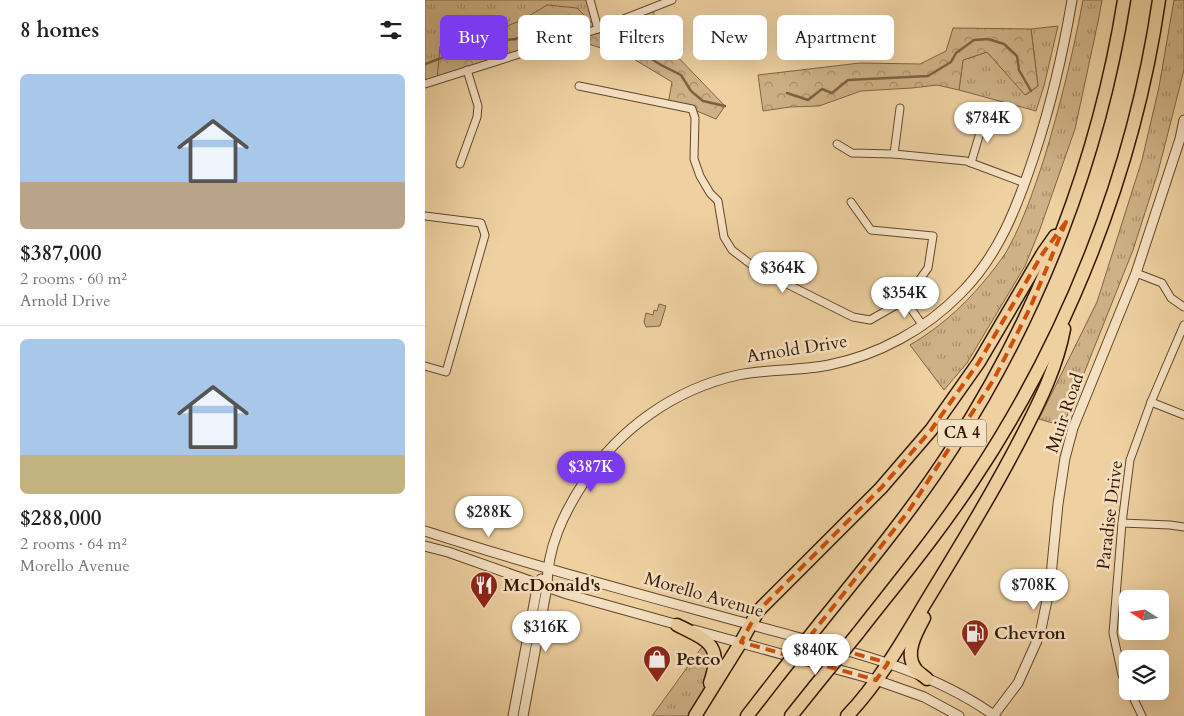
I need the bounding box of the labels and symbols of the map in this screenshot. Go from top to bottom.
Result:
pin: $784K [953,102,1023,144]
pin: $364K [748,252,818,294]
pin: $354K [870,276,940,319]
street label: Arnold Drive [745,329,849,369]
street label: Muir Road [1040,369,1090,456]
road number: CA 4 [938,419,986,446]
pin: $387K [556,450,626,493]
street label: Paradise Drive [1091,459,1129,571]
pin: $288K [454,496,524,538]
street label: Morello Avenue [641,566,767,624]
pin: $708K [999,568,1069,611]
restaurant icon: McDonald's [469,570,499,609]
place label: McDonald's [503,573,600,598]
north arrow [1119,590,1169,640]
pin: $316K [511,610,581,653]
fuel station icon: Chevron [960,618,990,657]
place label: Chevron [994,621,1066,646]
pin: $840K [781,634,851,676]
shop icon: Petco [642,644,672,683]
place label: Petco [676,647,721,672]

